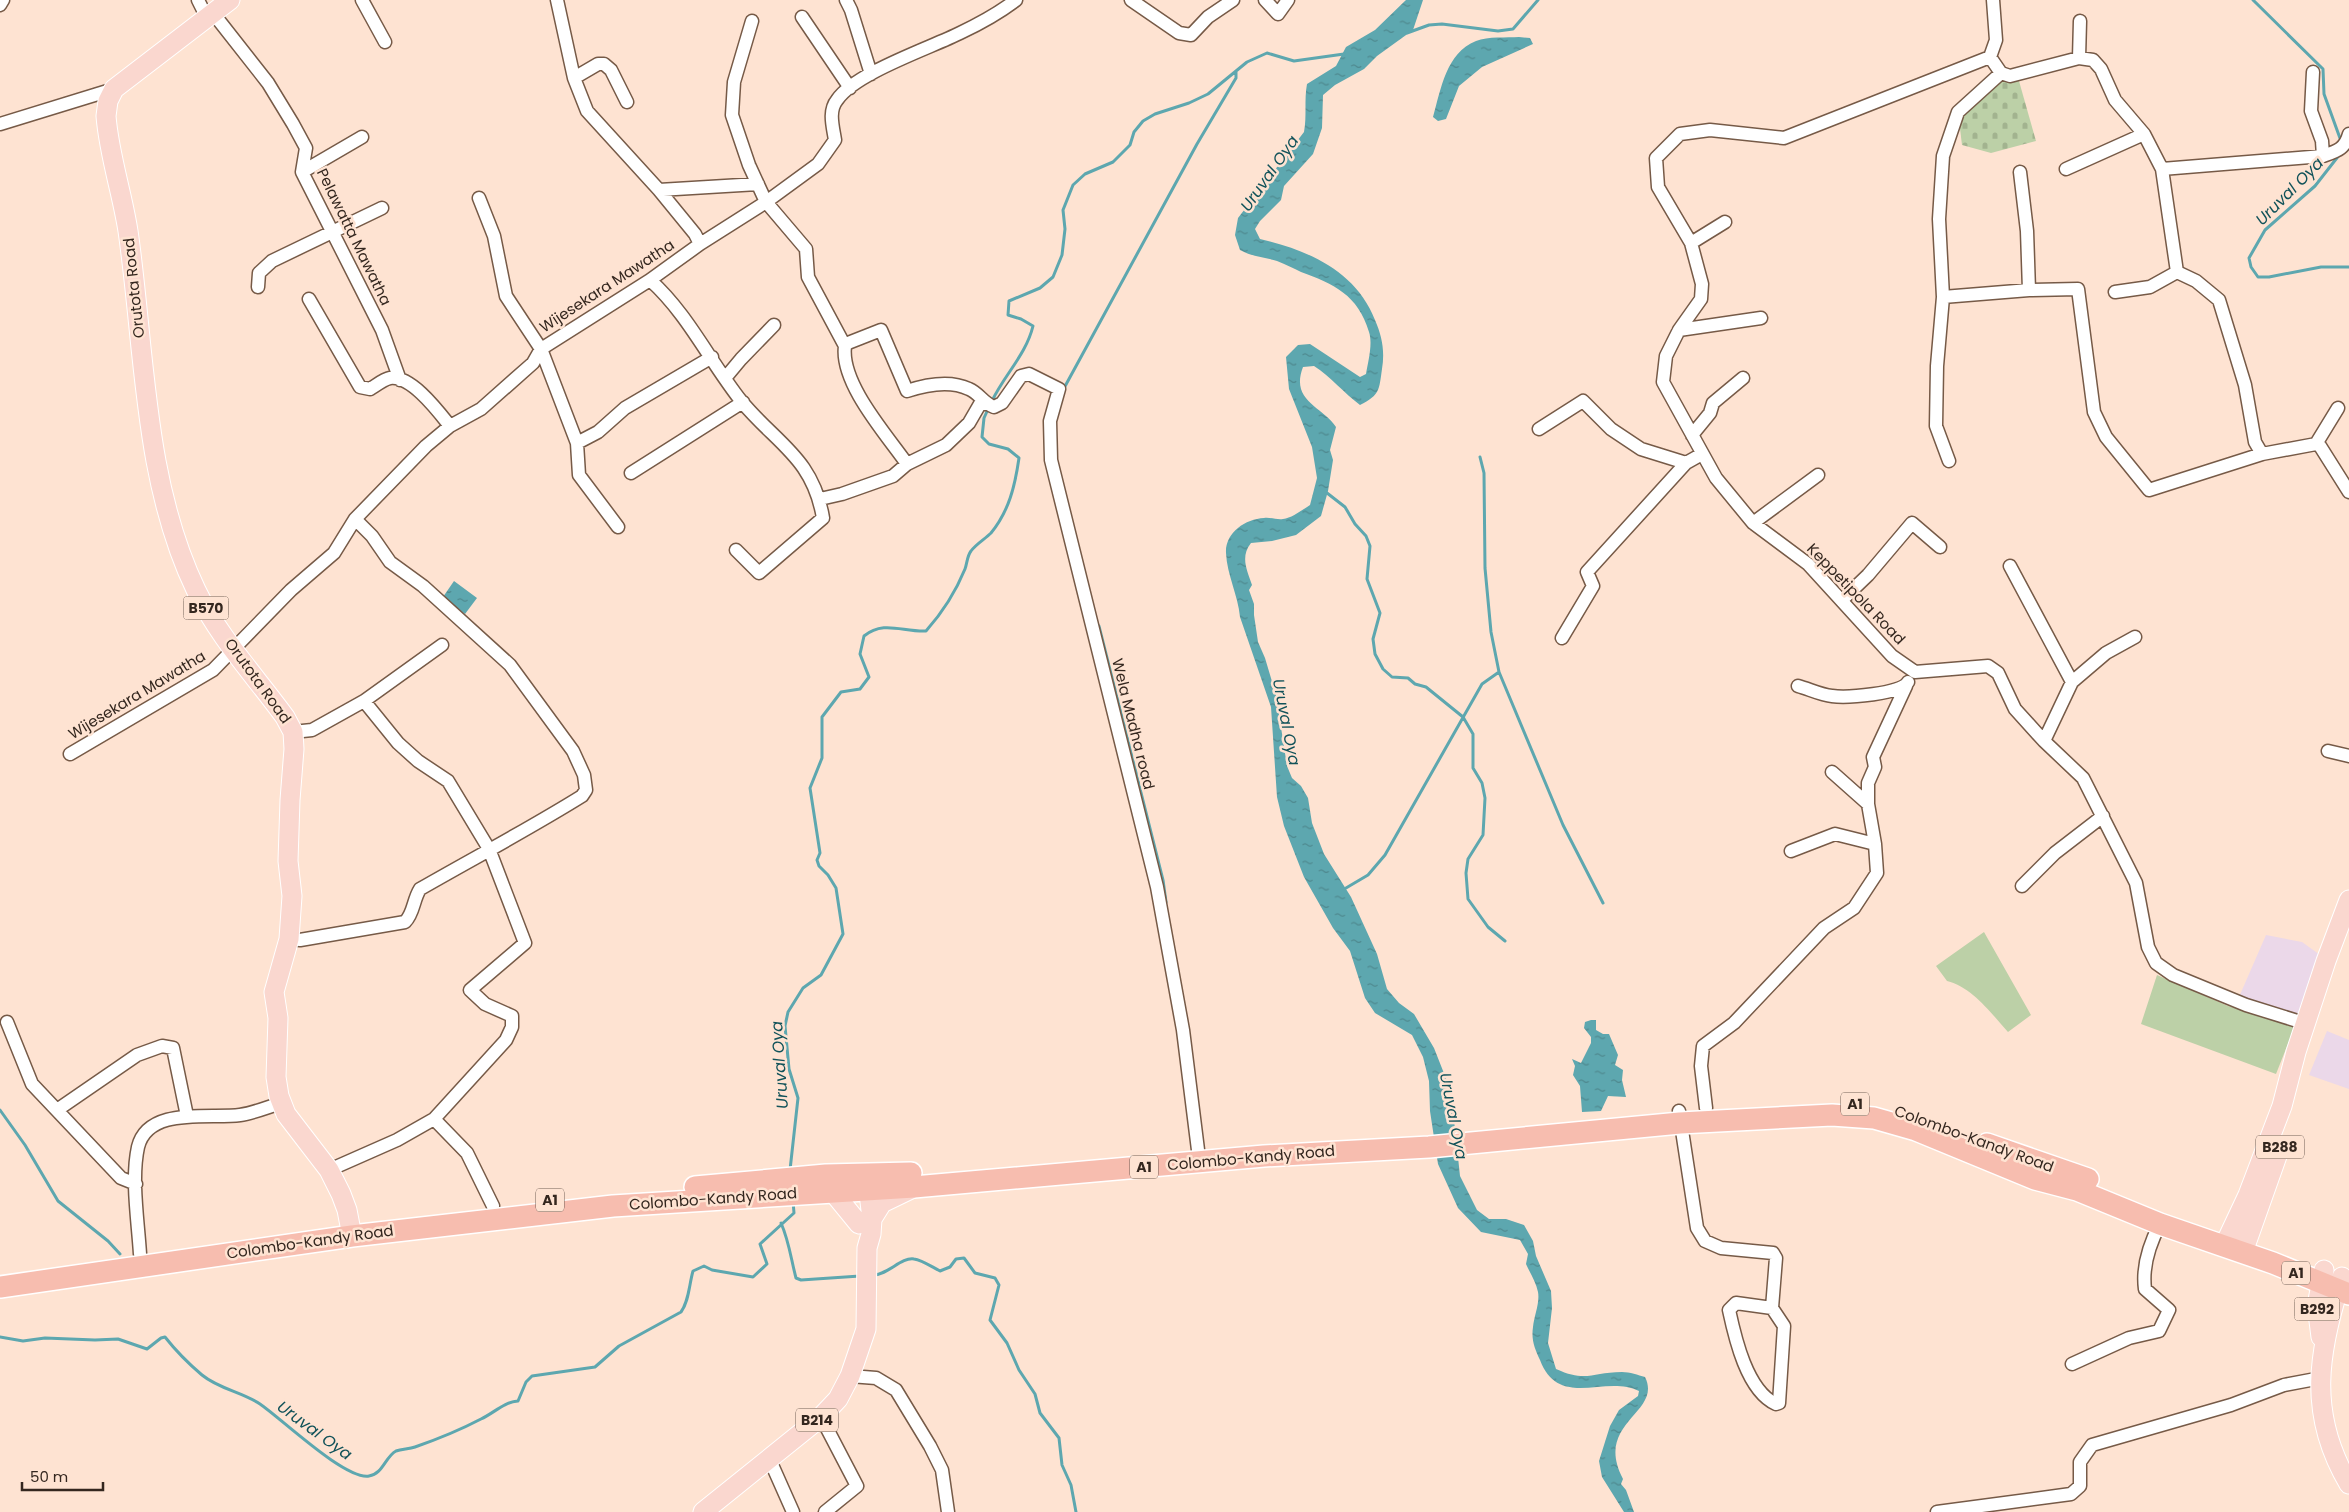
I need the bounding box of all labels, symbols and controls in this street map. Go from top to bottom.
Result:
water label: Uruval Oya [1235,131,1304,216]
water label: Uruval Oya [2250,152,2329,231]
street label: Pelawatta Mawatha [312,165,397,309]
street label: Wijesekara Mawatha [535,234,678,337]
street label: Orutota Road [118,237,149,339]
street label: Keppetipola Road [1802,538,1910,649]
road number: B570 [184,596,228,620]
street label: Orutota Road [220,634,296,728]
street label: Wijesekara Mawatha [64,645,209,744]
street label: Wela Madha road [1107,656,1160,792]
water label: Uruval Oya [1267,677,1306,768]
water label: Uruval Oya [765,1020,794,1110]
water label: Uruval Oya [1434,1071,1473,1162]
road number: A1 [1841,1092,1869,1116]
street label: Colombo-Kandy Road [1892,1100,2057,1177]
road number: B288 [2256,1136,2304,1158]
street label: Colombo-Kandy Road [1166,1140,1336,1175]
road number: A1 [1130,1156,1158,1178]
street label: Colombo-Kandy Road [628,1182,798,1215]
road number: A1 [536,1188,564,1212]
street label: Colombo-Kandy Road [225,1219,395,1264]
road number: A1 [2282,1262,2310,1284]
road number: B292 [2294,1298,2340,1320]
water label: Uruval Oya [272,1395,357,1466]
road number: B214 [796,1408,838,1432]
scale bar [22,1460,104,1492]
text: 50 m [30,1466,68,1487]

